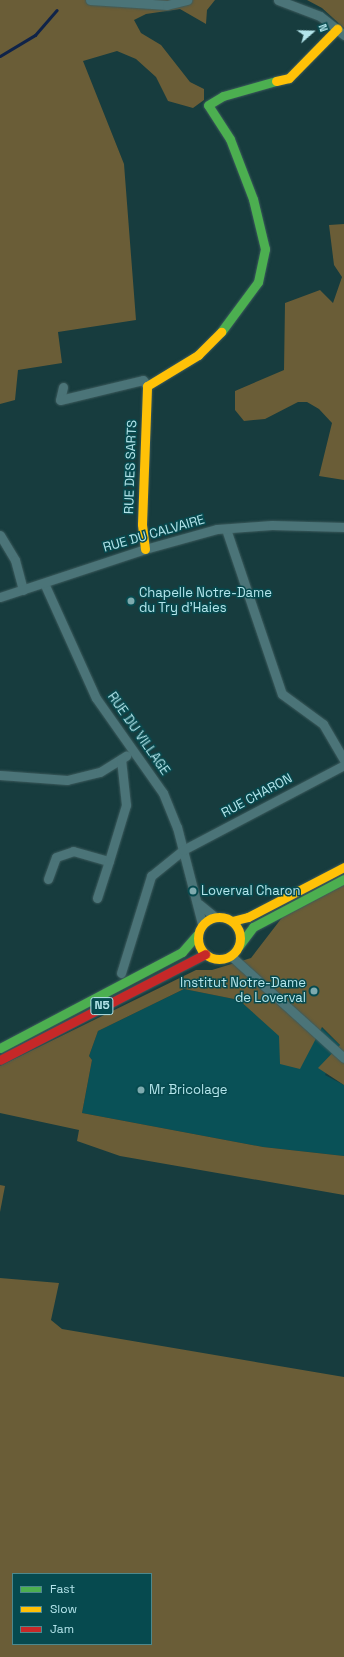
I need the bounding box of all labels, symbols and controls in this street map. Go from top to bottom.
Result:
north arrow [292,12,332,52]
text: N [315,22,331,34]
street label: RUE DES SARTS [122,420,140,514]
street label: RUE DU CALVAIRE [101,512,207,556]
place label: Chapelle Notre-Dame du Try d'Haies [139,586,272,617]
marker: Chapelle Notre-Dame du Try d'Haies [126,596,136,606]
street label: RUE DU VILLAGE [104,690,172,778]
street label: RUE CHARON [219,771,295,821]
place label: Loverval Charon [201,883,300,899]
marker: Loverval Charon [188,886,198,896]
place label: Institut Notre-Dame de Loverval [180,976,306,1007]
marker: Institut Notre-Dame de Loverval [309,986,319,996]
road number: N5 [90,996,114,1016]
place label: Mr Bricolage [149,1082,227,1098]
marker: Mr Bricolage [136,1085,146,1095]
legend [12,1573,152,1645]
text: Fast [50,1581,75,1597]
text: Slow [50,1601,77,1617]
text: Jam [50,1621,74,1637]

